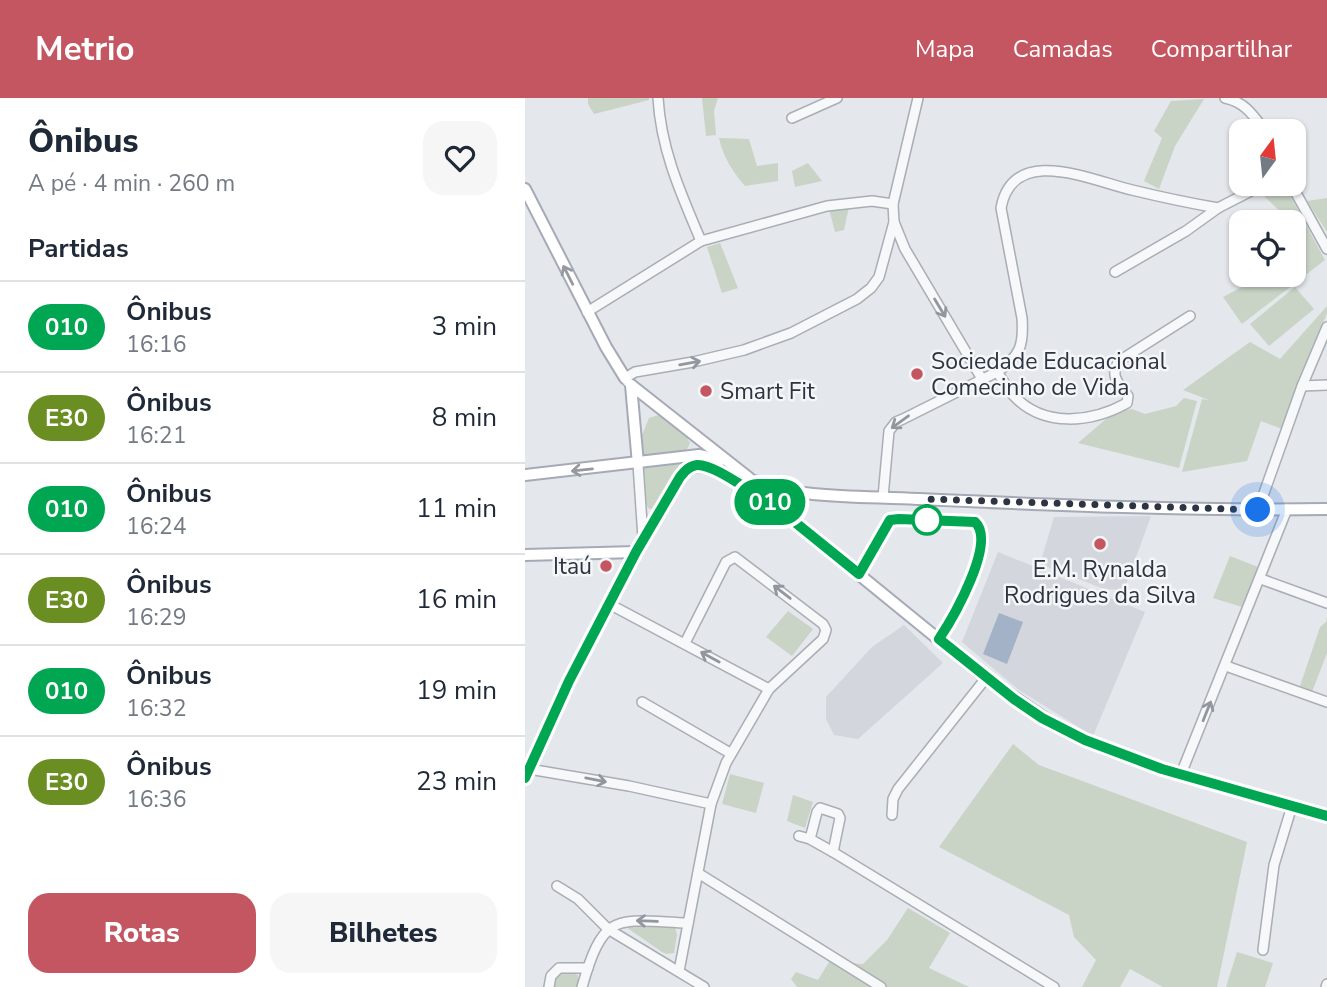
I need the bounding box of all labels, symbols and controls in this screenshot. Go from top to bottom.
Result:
text: Metrio [35,27,135,72]
text: Mapa [915,33,975,65]
text: Camadas [1013,33,1113,65]
text: Compartilhar [1151,33,1292,65]
text: Ônibus [28,119,139,164]
north arrow [1229,119,1305,196]
map controls [1229,119,1306,287]
button: heart [423,121,497,195]
text: A pé · 4 min · 260 m [28,168,235,199]
button: locate [1229,210,1306,287]
text: Partidas [28,231,129,266]
one-way arrow [561,265,575,286]
text: Ônibus [126,294,212,329]
one-way arrow [933,297,947,317]
text: 3 min [432,309,497,344]
text: 010 [45,311,88,343]
text: 16:16 [126,329,186,360]
place label: Sociedade Educacional Comecinho de Vida [931,346,1167,403]
one-way arrow [679,355,701,369]
marker: Sociedade Educacional Comecinho de Vida [909,366,925,382]
place label: Smart Fit [720,376,816,407]
marker: Smart Fit [698,383,714,399]
text: Ônibus [126,385,212,420]
text: 8 min [432,400,497,435]
text: E30 [45,402,88,434]
one-way arrow [891,415,910,429]
text: 16:21 [126,420,186,451]
one-way arrow [571,464,593,477]
text: Ônibus [126,476,212,511]
line badge: 010 [730,479,810,525]
text: 010 [748,486,792,518]
text: 11 min [416,491,497,526]
your location [1240,492,1275,527]
text: 010 [45,493,88,525]
unlabelled marker [912,505,942,535]
text: 16:24 [126,511,186,542]
marker: E.M. Rynalda Rodrigues da Silva [1092,536,1108,552]
place label: Itaú [553,551,592,582]
place label: E.M. Rynalda Rodrigues da Silva [1004,554,1196,611]
marker: Itaú [598,558,614,574]
text: Ônibus [126,567,212,602]
text: 16 min [416,582,497,617]
text: E30 [45,584,88,616]
one-way arrow [773,585,792,600]
text: 16:29 [126,602,186,633]
one-way arrow [700,649,720,663]
text: Ônibus [126,658,212,693]
text: 19 min [416,673,497,708]
text: 010 [45,675,88,707]
text: 16:32 [126,693,186,724]
one-way arrow [1201,701,1214,723]
text: Ônibus [126,749,212,784]
text: 23 min [416,764,497,799]
text: E30 [45,766,88,798]
one-way arrow [584,774,607,787]
text: 16:36 [126,784,186,815]
button: Rotas [28,893,256,973]
button: Bilhetes [270,893,497,973]
one-way arrow [636,915,659,928]

